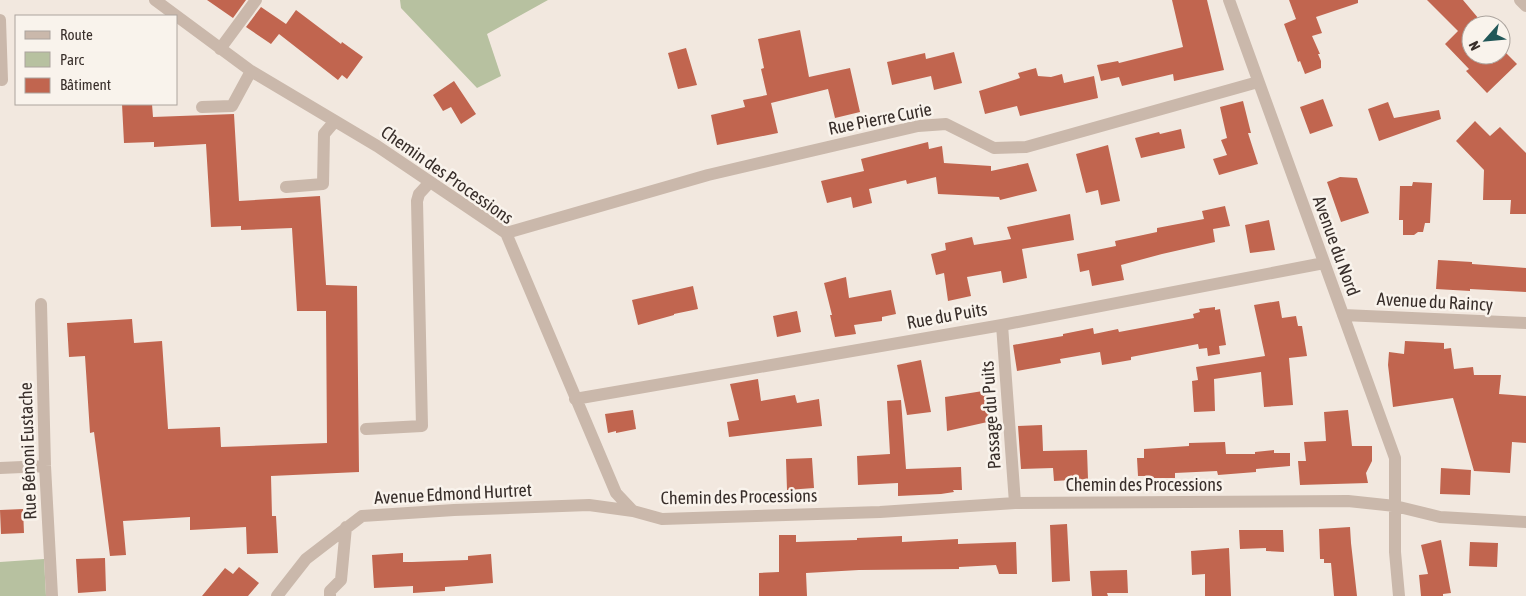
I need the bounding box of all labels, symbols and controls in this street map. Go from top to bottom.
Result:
legend [15,15,178,105]
north arrow [1461,15,1511,65]
text: Route [60,26,93,43]
text: N [1465,39,1483,53]
text: Parc [60,51,84,68]
text: Bâtiment [60,76,111,93]
street label: Rue Pierre Curie [826,98,933,139]
street label: Chemin des Processions [377,121,517,228]
street label: Avenue du Nord [1309,193,1364,299]
street label: Avenue du Raincy [1376,288,1494,315]
street label: Rue du Puits [905,298,989,333]
street label: Passage du Puits [976,360,1005,470]
street label: Rue Bénoni Eustache [15,382,40,520]
street label: Chemin des Processions [1066,474,1222,495]
street label: Avenue Edmond Hurtret [374,479,532,508]
street label: Chemin des Processions [660,485,817,508]

